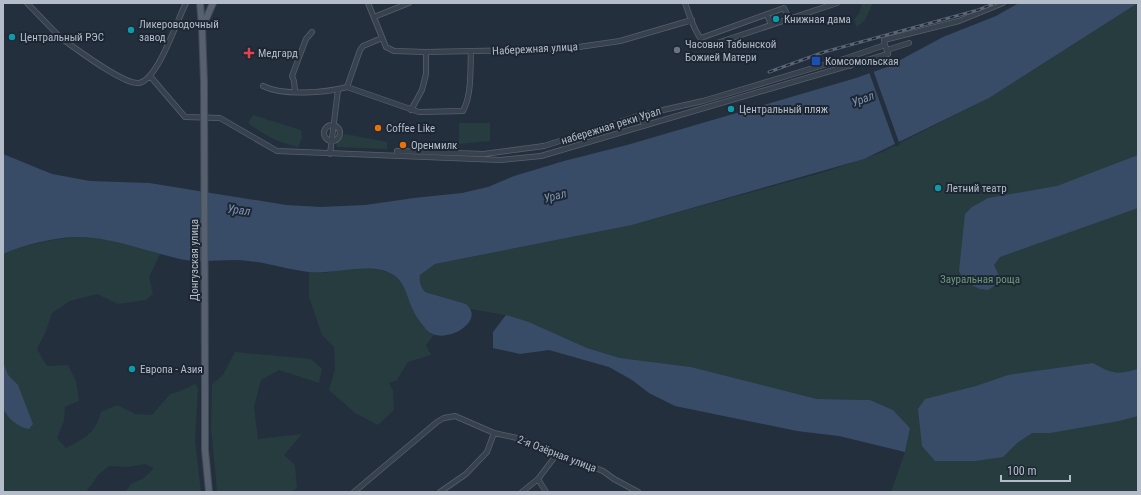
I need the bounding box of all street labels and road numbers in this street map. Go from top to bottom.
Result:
street label: Набережная улица [492,40,578,58]
street label: набережная реки Урал [560,105,662,147]
street label: Донгузская улица [188,219,201,301]
street label: 2-я Озёрная улица [516,433,598,475]

